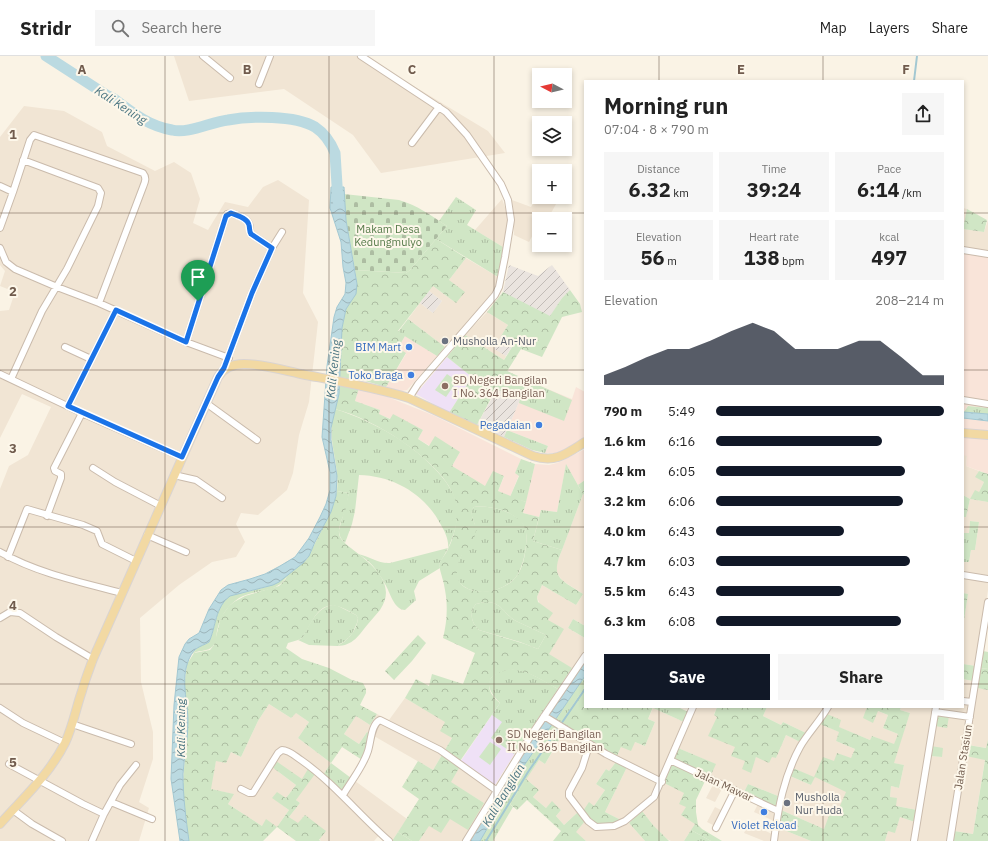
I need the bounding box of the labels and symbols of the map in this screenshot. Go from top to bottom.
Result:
text: A [78,61,87,78]
text: B [243,61,252,78]
text: C [408,61,417,78]
text: E [737,61,745,78]
text: F [902,61,910,78]
north arrow [532,68,572,108]
water label: Kali Kening [92,83,151,128]
text: 1 [9,126,17,143]
park label: Makam Desa Kedungmulyo [354,222,422,249]
pin [181,260,215,301]
text: 2 [9,283,17,300]
place label: Musholla An-Nur [453,334,536,348]
marker: Musholla An-Nur [440,336,450,346]
water label: Kali Kening [322,338,344,399]
place label: BIM Mart [355,340,401,354]
marker: BIM Mart [404,342,414,352]
place label: Toko Braga [348,368,403,382]
marker: Toko Braga [406,370,416,380]
place label: SD Negeri Bangilan I No. 364 Bangilan [453,373,547,400]
marker: SD Negeri Bangilan I No. 364 Bangilan [440,381,450,391]
place label: Pegadaian [480,418,531,432]
marker: Pegadaian [534,420,544,430]
text: 3 [9,440,17,457]
text: 4 [9,597,17,614]
water label: Kali Kening [173,698,188,757]
street label: Jalan Stasiun [951,723,975,791]
place label: SD Negeri Bangilan II No. 365 Bangilan [507,727,603,754]
marker: SD Negeri Bangilan II No. 365 Bangilan [494,735,504,745]
text: 5 [9,754,17,771]
water label: Kali Bangilan [478,761,528,829]
street label: Jalan Mawar [693,766,755,804]
place label: Musholla Nur Huda [795,790,842,817]
marker: Musholla Nur Huda [782,798,792,808]
marker: Violet Reload [759,807,769,817]
place label: Violet Reload [731,818,797,832]

